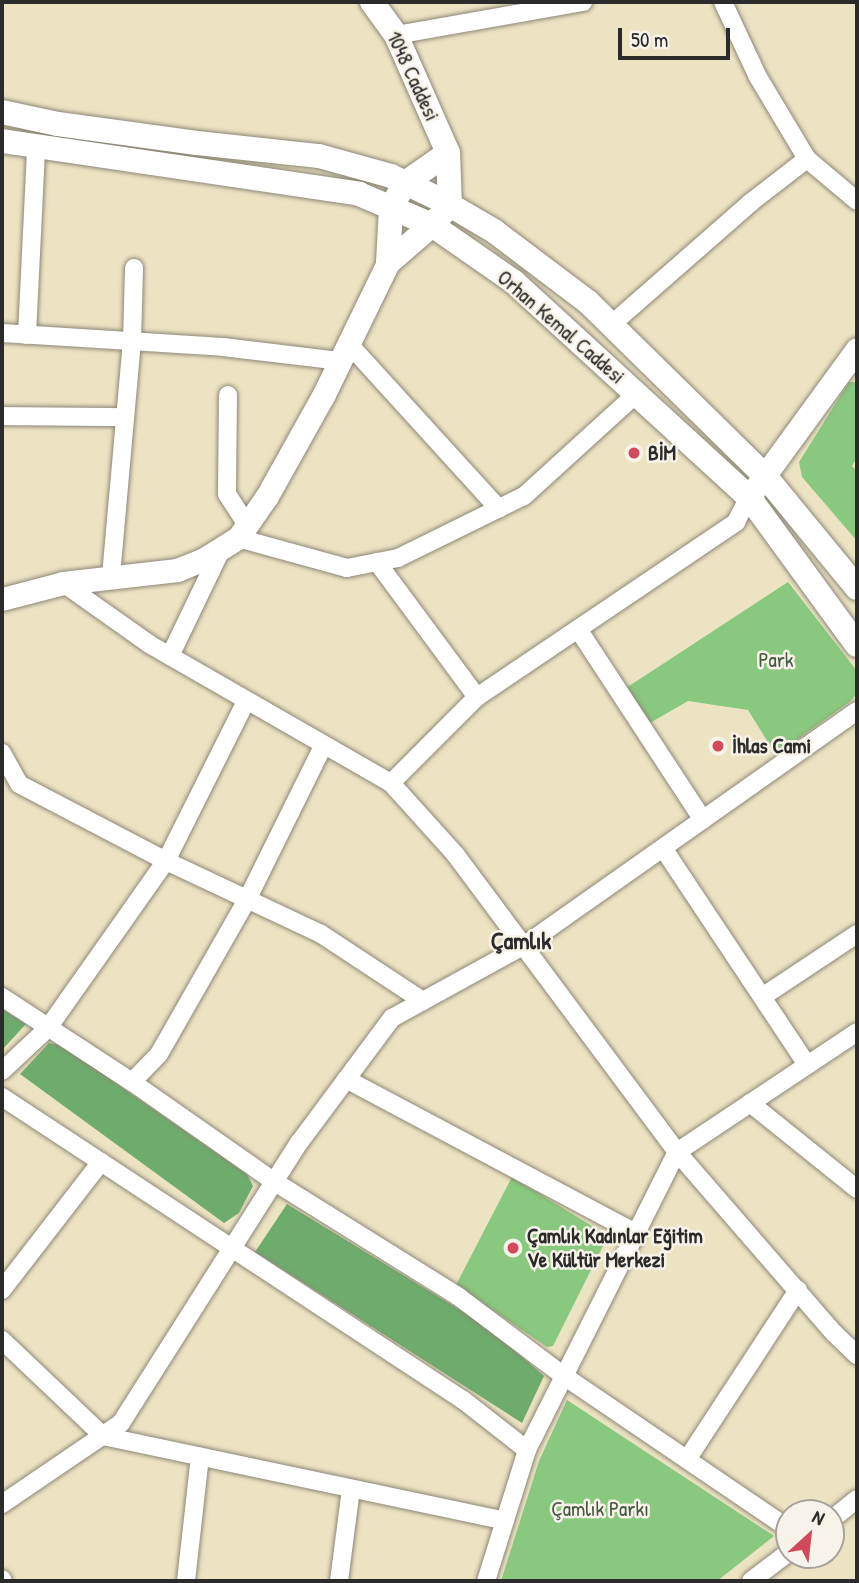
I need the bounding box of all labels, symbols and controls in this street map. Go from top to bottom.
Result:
scale bar [621,14,733,58]
text: 50 m [631,25,668,54]
street label: 1048 Caddesi [381,27,445,125]
street label: Orhan Kemal Caddesi [492,265,630,389]
place label: BİM [648,440,676,466]
marker: BİM [626,445,642,461]
park label: Park [758,647,794,673]
place label: İhlas Cami [732,733,811,759]
marker: İhlas Cami [710,738,726,754]
district label: Çamlık [491,927,551,955]
place label: Çamlık Kadınlar Eğitim Ve Kültür Merkezi [527,1223,703,1273]
marker: Çamlık Kadınlar Eğitim Ve Kültür Merkezi [505,1240,521,1256]
park label: Çamlık Parkı [551,1496,649,1522]
north arrow [775,1499,845,1569]
text: N [808,1503,829,1531]

